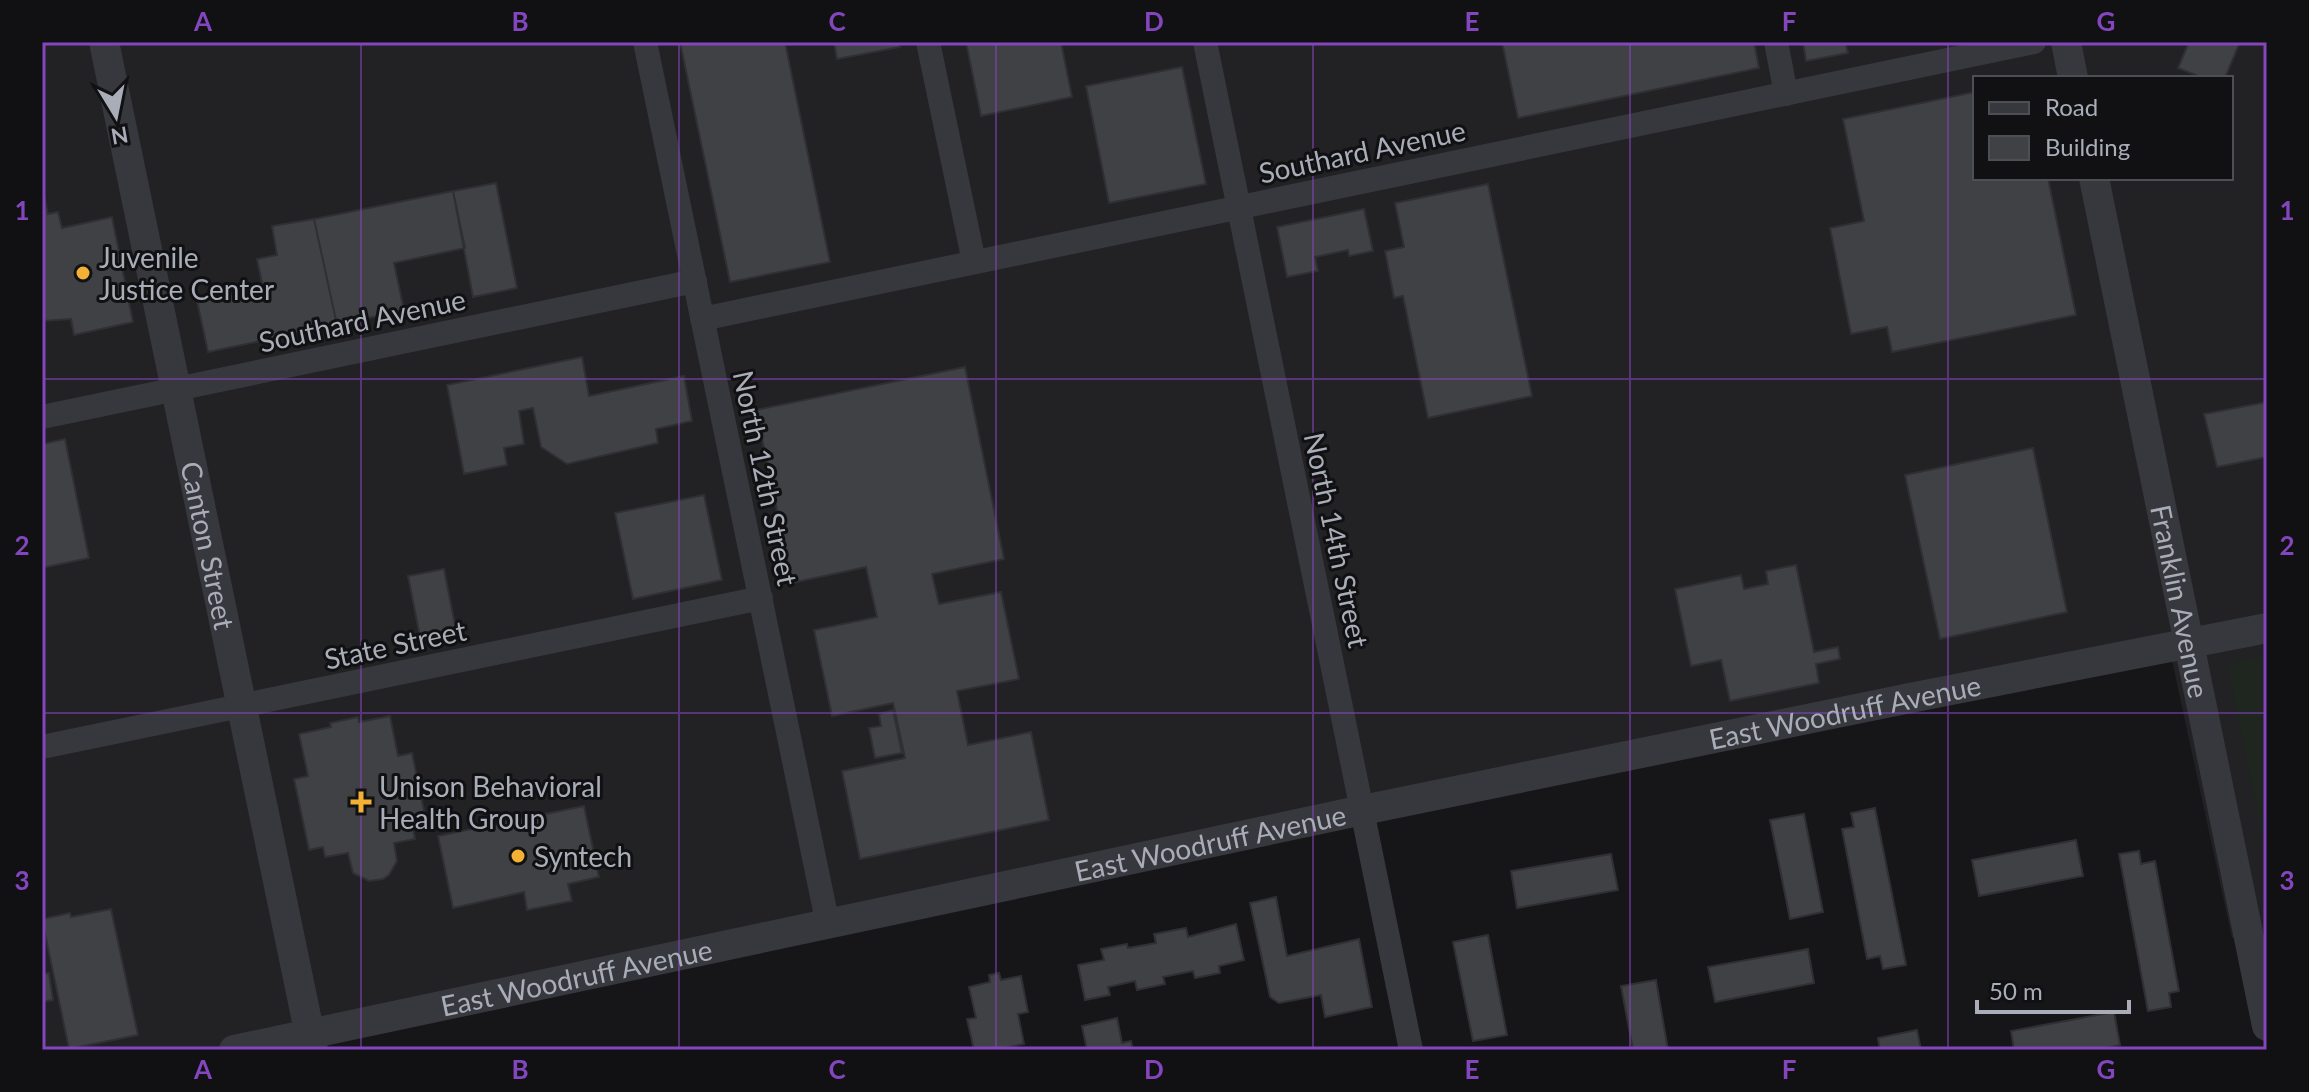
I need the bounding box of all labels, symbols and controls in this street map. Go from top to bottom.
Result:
text: A [193,5,213,37]
text: B [511,5,529,37]
text: C [828,5,846,37]
text: D [1144,5,1164,37]
text: E [1465,5,1479,37]
text: F [1782,5,1796,37]
text: G [2097,5,2115,37]
north arrow [76,76,156,156]
legend [1973,76,2233,180]
text: Road [2045,92,2098,121]
street label: Southard Avenue [1256,112,1468,190]
text: N [109,121,130,151]
text: Building [2045,132,2130,161]
text: 1 [14,194,30,226]
text: 1 [2279,194,2295,226]
place label: Juvenile Justice Center [99,240,274,306]
marker: Juvenile Justice Center [74,264,92,282]
street label: Southard Avenue [256,281,468,359]
street label: North 12th Street [727,367,805,589]
street label: North 14th Street [1298,429,1376,651]
street label: Canton Street [174,458,242,632]
street label: Franklin Avenue [2144,502,2217,701]
text: 2 [14,529,30,561]
text: 2 [2279,529,2295,561]
street label: State Street [321,612,469,676]
street label: East Woodruff Avenue [1706,668,1984,756]
place label: Unison Behavioral Health Group [379,769,602,835]
marker: Unison Behavioral Health Group [350,791,372,813]
street label: East Woodruff Avenue [1071,797,1349,888]
place label: Syntech [534,839,632,873]
marker: Syntech [509,847,527,865]
text: 3 [14,864,30,896]
text: 3 [2279,864,2295,896]
street label: East Woodruff Avenue [437,932,715,1023]
scale bar [1977,964,2129,1014]
text: 50 m [1989,976,2043,1005]
text: A [193,1053,213,1085]
text: B [511,1053,529,1085]
text: C [828,1053,846,1085]
text: D [1144,1053,1164,1085]
text: E [1465,1053,1479,1085]
text: F [1782,1053,1796,1085]
text: G [2097,1053,2115,1085]

